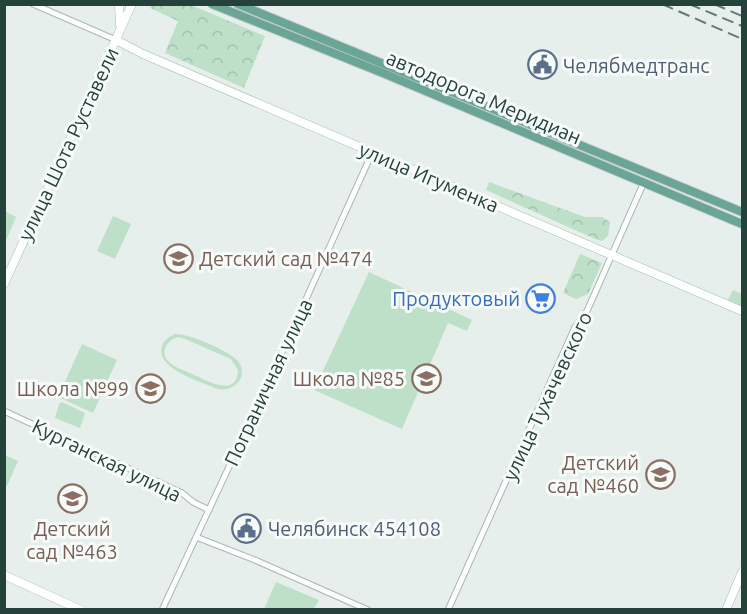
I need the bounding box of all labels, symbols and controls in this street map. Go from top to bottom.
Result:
street label: улица Шота Руставели [13,44,123,244]
street label: автодорога Меридиан [383,46,585,148]
public building icon: Челябмедтранс [526,49,558,81]
place label: Челябмедтранс [563,54,710,77]
street label: улица Игуменка [356,137,502,217]
school or university icon: Детский сад №474 [162,242,194,274]
place label: Детский сад №474 [199,247,372,270]
supermarket icon: Продуктовый [525,282,557,314]
place label: Продуктовый [392,287,520,310]
street label: Пограничная улица [219,295,317,469]
street label: улица Тухачевского [498,308,596,484]
school or university icon: Школа №85 [410,362,442,394]
place label: Школа №85 [293,367,405,390]
school or university icon: Школа №99 [134,372,166,404]
place label: Школа №99 [17,377,129,400]
street label: Курганская улица [29,414,185,506]
place label: Детский сад №460 [547,451,639,497]
school or university icon: Детский сад №460 [644,458,676,490]
school or university icon: Детский сад №463 [56,482,88,514]
public building icon: Челябинск 454108 [231,512,263,544]
place label: Детский сад №463 [26,517,118,563]
place label: Челябинск 454108 [268,517,441,540]

